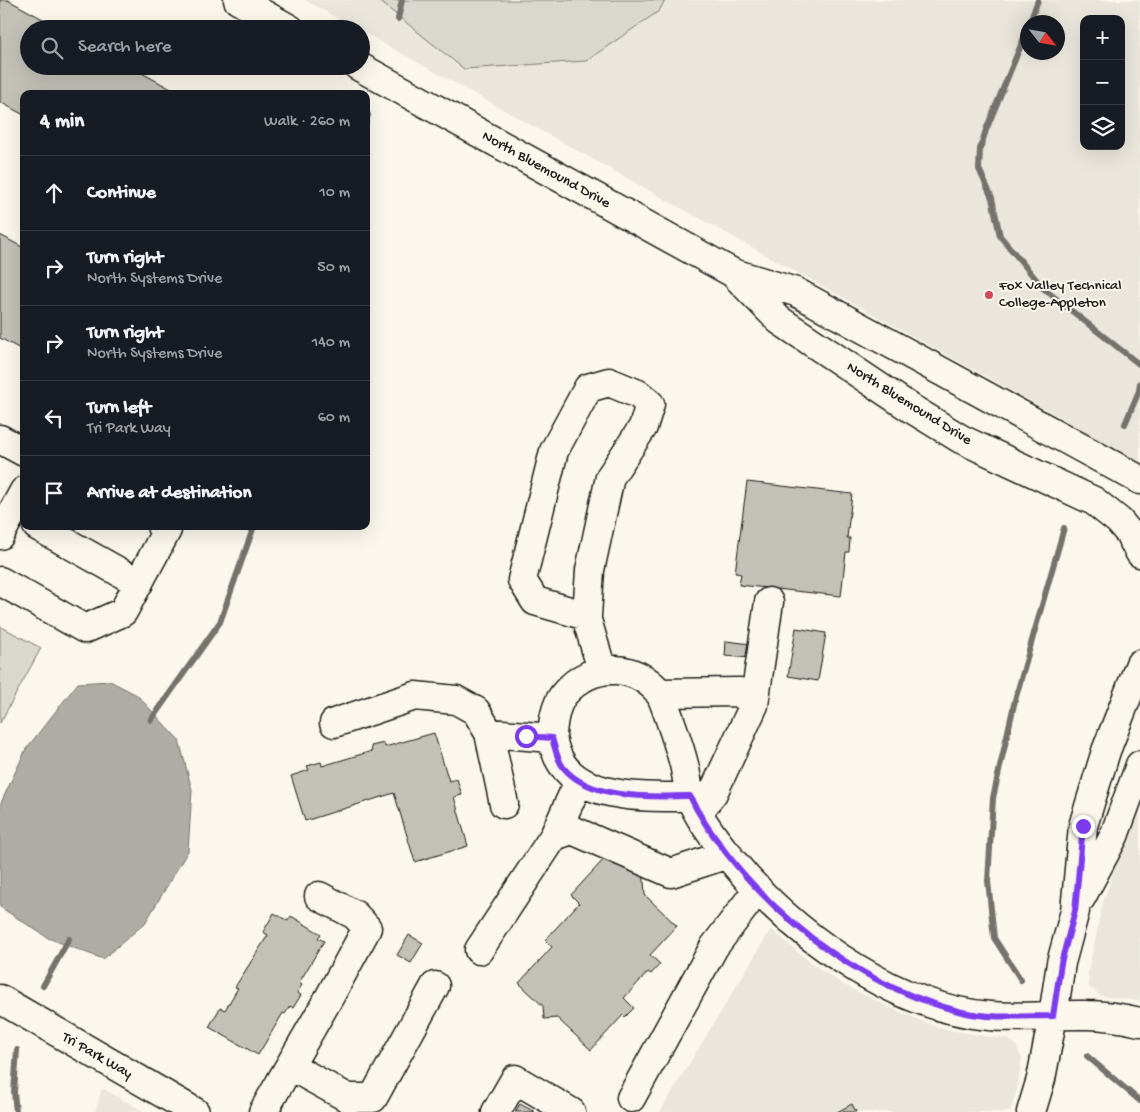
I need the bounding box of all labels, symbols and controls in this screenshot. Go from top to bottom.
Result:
north arrow [1020,15,1065,60]
map controls [1080,15,1125,150]
button: + [1080,15,1125,60]
search box [20,20,370,75]
icon: search [38,34,66,62]
text: Search here [78,36,172,59]
button: − [1080,60,1125,105]
button: layers [1080,105,1125,150]
text: 4 min [40,110,84,135]
text: Walk · 260 m [264,113,350,132]
street label: North Bluemound Drive [479,127,614,213]
icon: ahead [40,179,68,207]
text: Continue [87,182,156,205]
text: 10 m [319,184,350,203]
text: Turn right [87,247,163,270]
icon: right [40,254,68,282]
text: 50 m [317,259,350,278]
text: North Systems Drive [87,270,222,289]
place label: Fox Valley Technical College-Appleton [998,277,1122,312]
marker: Fox Valley Technical College-Appleton [983,289,995,301]
text: Turn right [87,322,163,345]
icon: right [40,329,68,357]
text: 140 m [312,334,350,353]
text: North Systems Drive [87,345,222,364]
street label: North Bluemound Drive [843,358,975,450]
text: Turn left [87,397,151,420]
icon: left [40,404,68,432]
text: 60 m [318,409,350,428]
text: Tri Park Way [87,420,171,439]
icon: arrive [40,479,68,507]
text: Arrive at destination [87,482,251,505]
route start [515,725,538,748]
route end [1072,815,1095,838]
street label: Tri Park Way [58,1028,136,1084]

